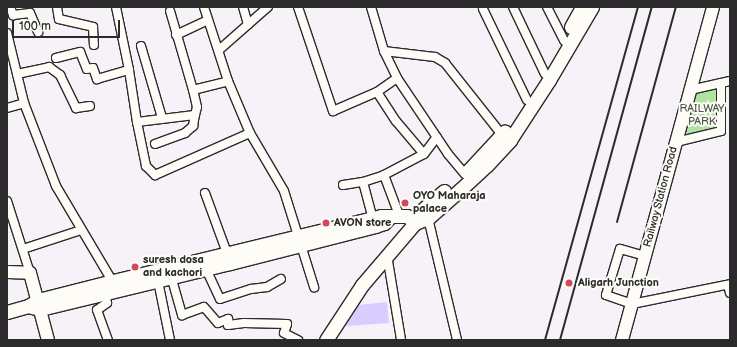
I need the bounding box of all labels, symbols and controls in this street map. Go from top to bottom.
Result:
scale bar [14,12,122,38]
text: 100 m [19,19,51,34]
park label: RAILWAY PARK [679,103,725,129]
street label: Railway Station Road [641,145,681,249]
place label: OYO Maharaja palace [413,190,486,216]
marker: OYO Maharaja palace [400,198,410,208]
place label: AVON store [334,216,391,230]
marker: AVON store [321,218,331,228]
place label: suresh dosa and kachori [143,254,204,280]
marker: suresh dosa and kachori [130,262,140,272]
place label: Aligarh Junction [578,276,659,290]
marker: Aligarh Junction [563,277,575,289]

